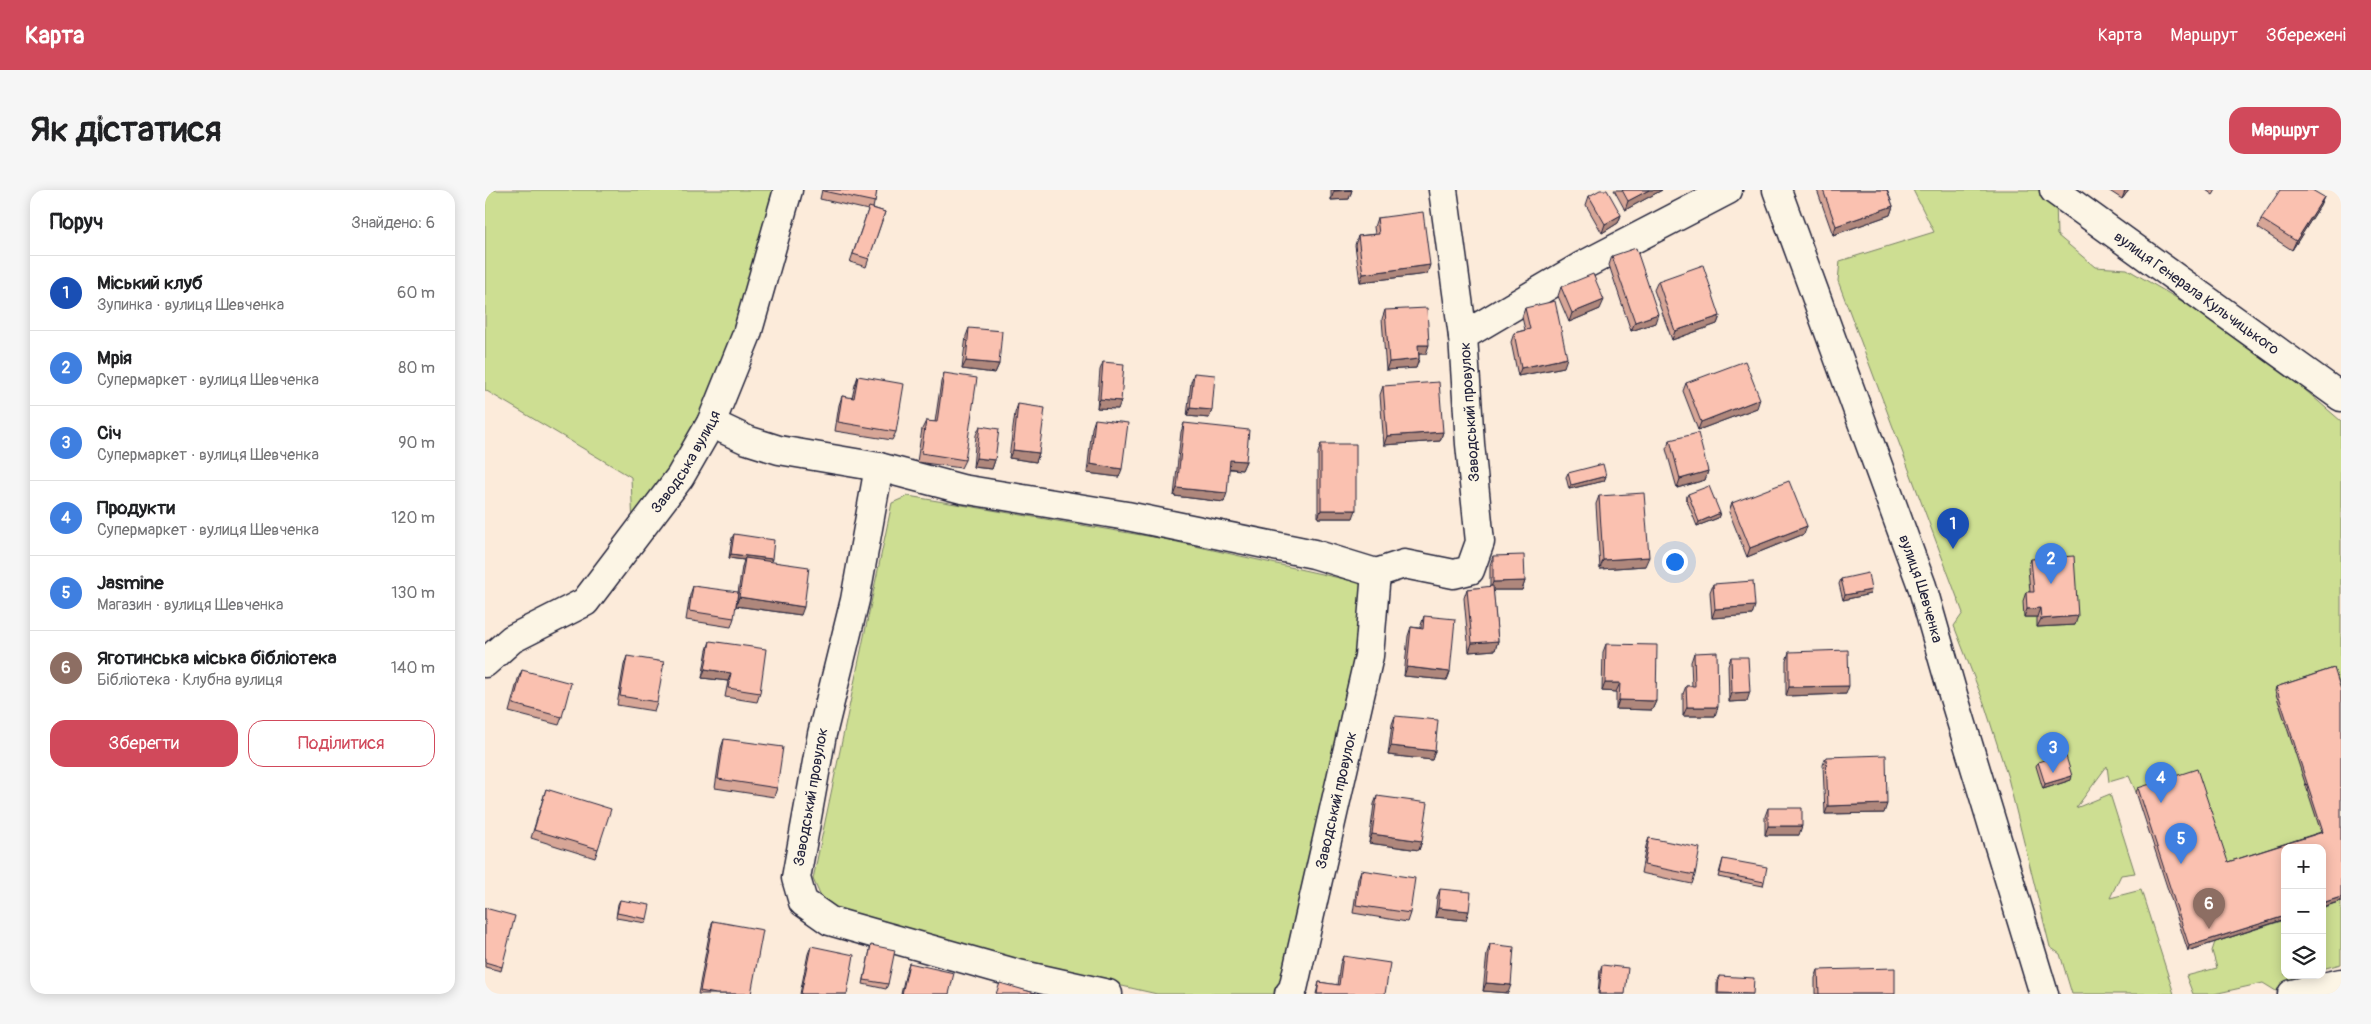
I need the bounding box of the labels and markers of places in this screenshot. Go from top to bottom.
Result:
pin: 1 [1937,508,1969,549]
pin: 2 [2035,543,2067,584]
pin: 3 [2037,732,2069,773]
pin: 4 [2145,762,2177,803]
pin: 5 [2165,823,2197,864]
pin: 6 [2193,888,2225,929]

